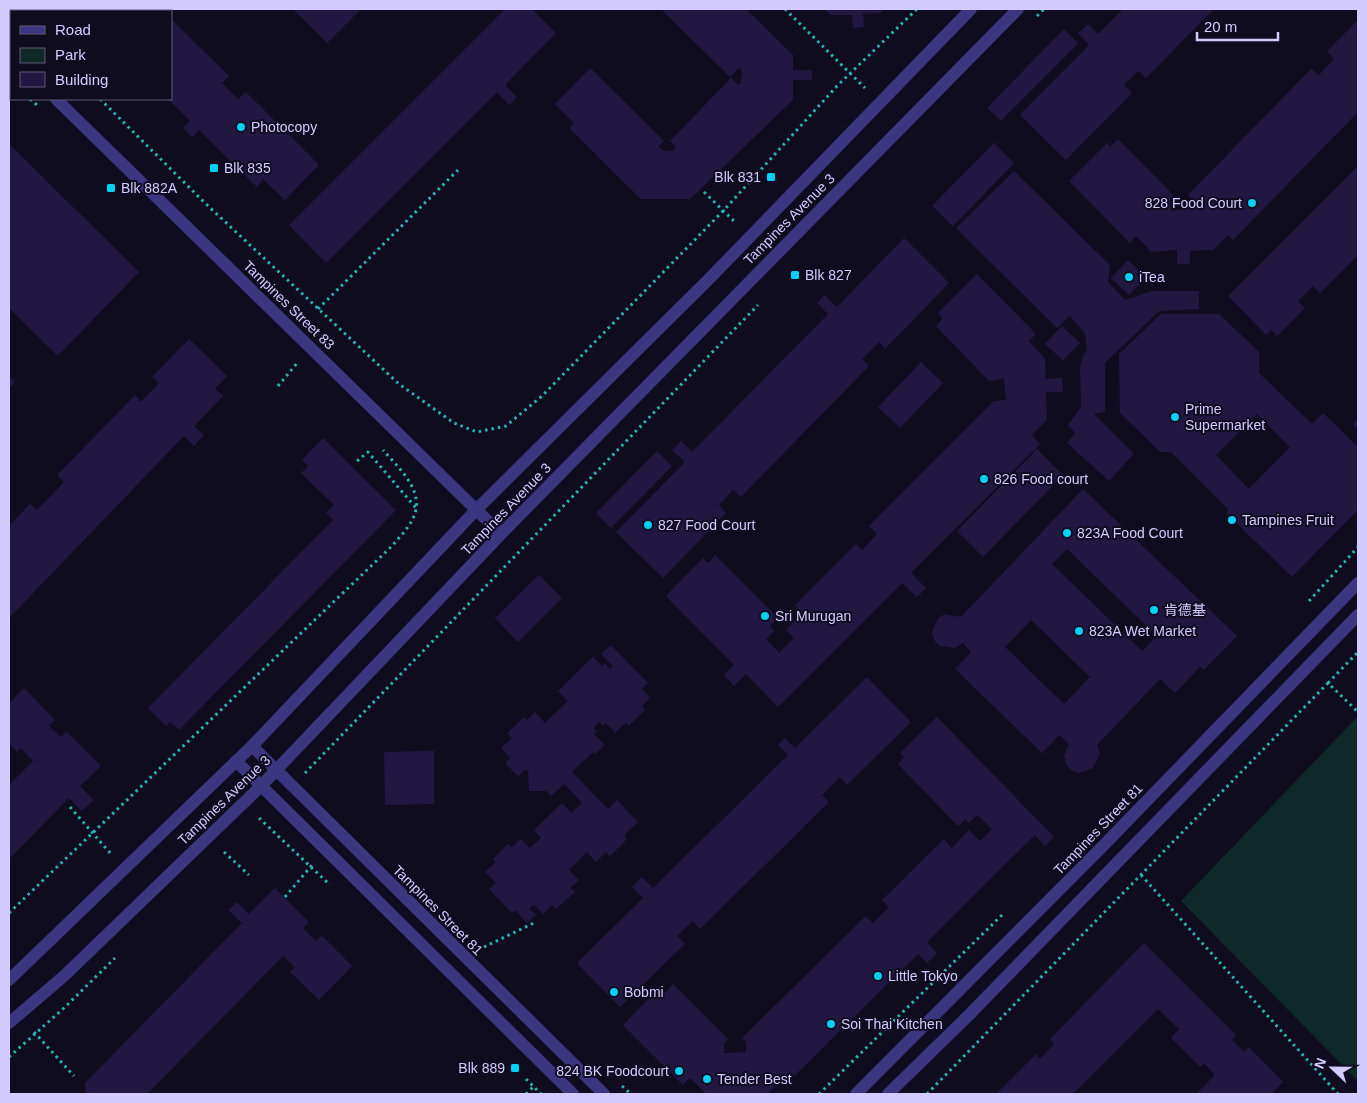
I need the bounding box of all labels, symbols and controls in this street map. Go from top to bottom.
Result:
legend [10,10,172,100]
scale bar [1197,10,1278,42]
text: 20 m [1204,18,1237,35]
text: Road [55,21,91,38]
text: Park [55,46,86,63]
text: Building [55,71,108,88]
place label: Photocopy [251,119,317,135]
marker: Photocopy [235,121,247,133]
place label: Blk 835 [224,160,271,176]
marker: Blk 835 [208,162,220,174]
place label: Blk 831 [714,169,761,185]
street label: Tampines Avenue 3 [740,170,838,268]
marker: Blk 831 [765,171,777,183]
place label: Blk 882A [121,180,178,196]
marker: Blk 882A [105,182,117,194]
place label: 828 Food Court [1145,195,1242,211]
marker: 828 Food Court [1246,197,1258,209]
street label: Tampines Street 83 [240,257,338,353]
place label: Blk 827 [805,267,852,283]
marker: Blk 827 [789,269,801,281]
place label: iTea [1139,269,1165,285]
marker: iTea [1123,271,1135,283]
place label: Prime Supermarket [1185,401,1265,433]
marker: Prime Supermarket [1169,411,1181,423]
street label: Tampines Avenue 3 [458,459,554,558]
place label: 826 Food court [994,471,1088,487]
marker: 826 Food court [978,473,990,485]
place label: Tampines Fruit [1242,512,1334,528]
marker: Tampines Fruit [1226,514,1238,526]
place label: 827 Food Court [658,517,755,533]
marker: 827 Food Court [642,519,654,531]
place label: 823A Food Court [1077,525,1183,541]
marker: 823A Food Court [1061,527,1073,539]
place label: 肯德基 [1164,602,1206,618]
marker: 肯德基 [1148,604,1160,616]
place label: Sri Murugan [775,608,851,624]
marker: Sri Murugan [759,610,771,622]
place label: 823A Wet Market [1089,623,1196,639]
marker: 823A Wet Market [1073,625,1085,637]
street label: Tampines Avenue 3 [175,752,274,848]
street label: Tampines Street 81 [1050,780,1146,878]
street label: Tampines Street 81 [390,862,486,958]
place label: Little Tokyo [888,968,958,984]
marker: Little Tokyo [872,970,884,982]
place label: Bobmi [624,984,664,1000]
marker: Bobmi [608,986,620,998]
place label: Soi Thai Kitchen [841,1016,943,1032]
marker: Soi Thai Kitchen [825,1018,837,1030]
north arrow [1307,1043,1357,1093]
text: N [1311,1055,1329,1071]
place label: Blk 889 [458,1060,505,1076]
marker: Blk 889 [509,1062,521,1074]
place label: 824 BK Foodcourt [556,1063,669,1079]
marker: 824 BK Foodcourt [673,1065,685,1077]
place label: Tender Best [717,1071,792,1087]
marker: Tender Best [701,1073,713,1085]

